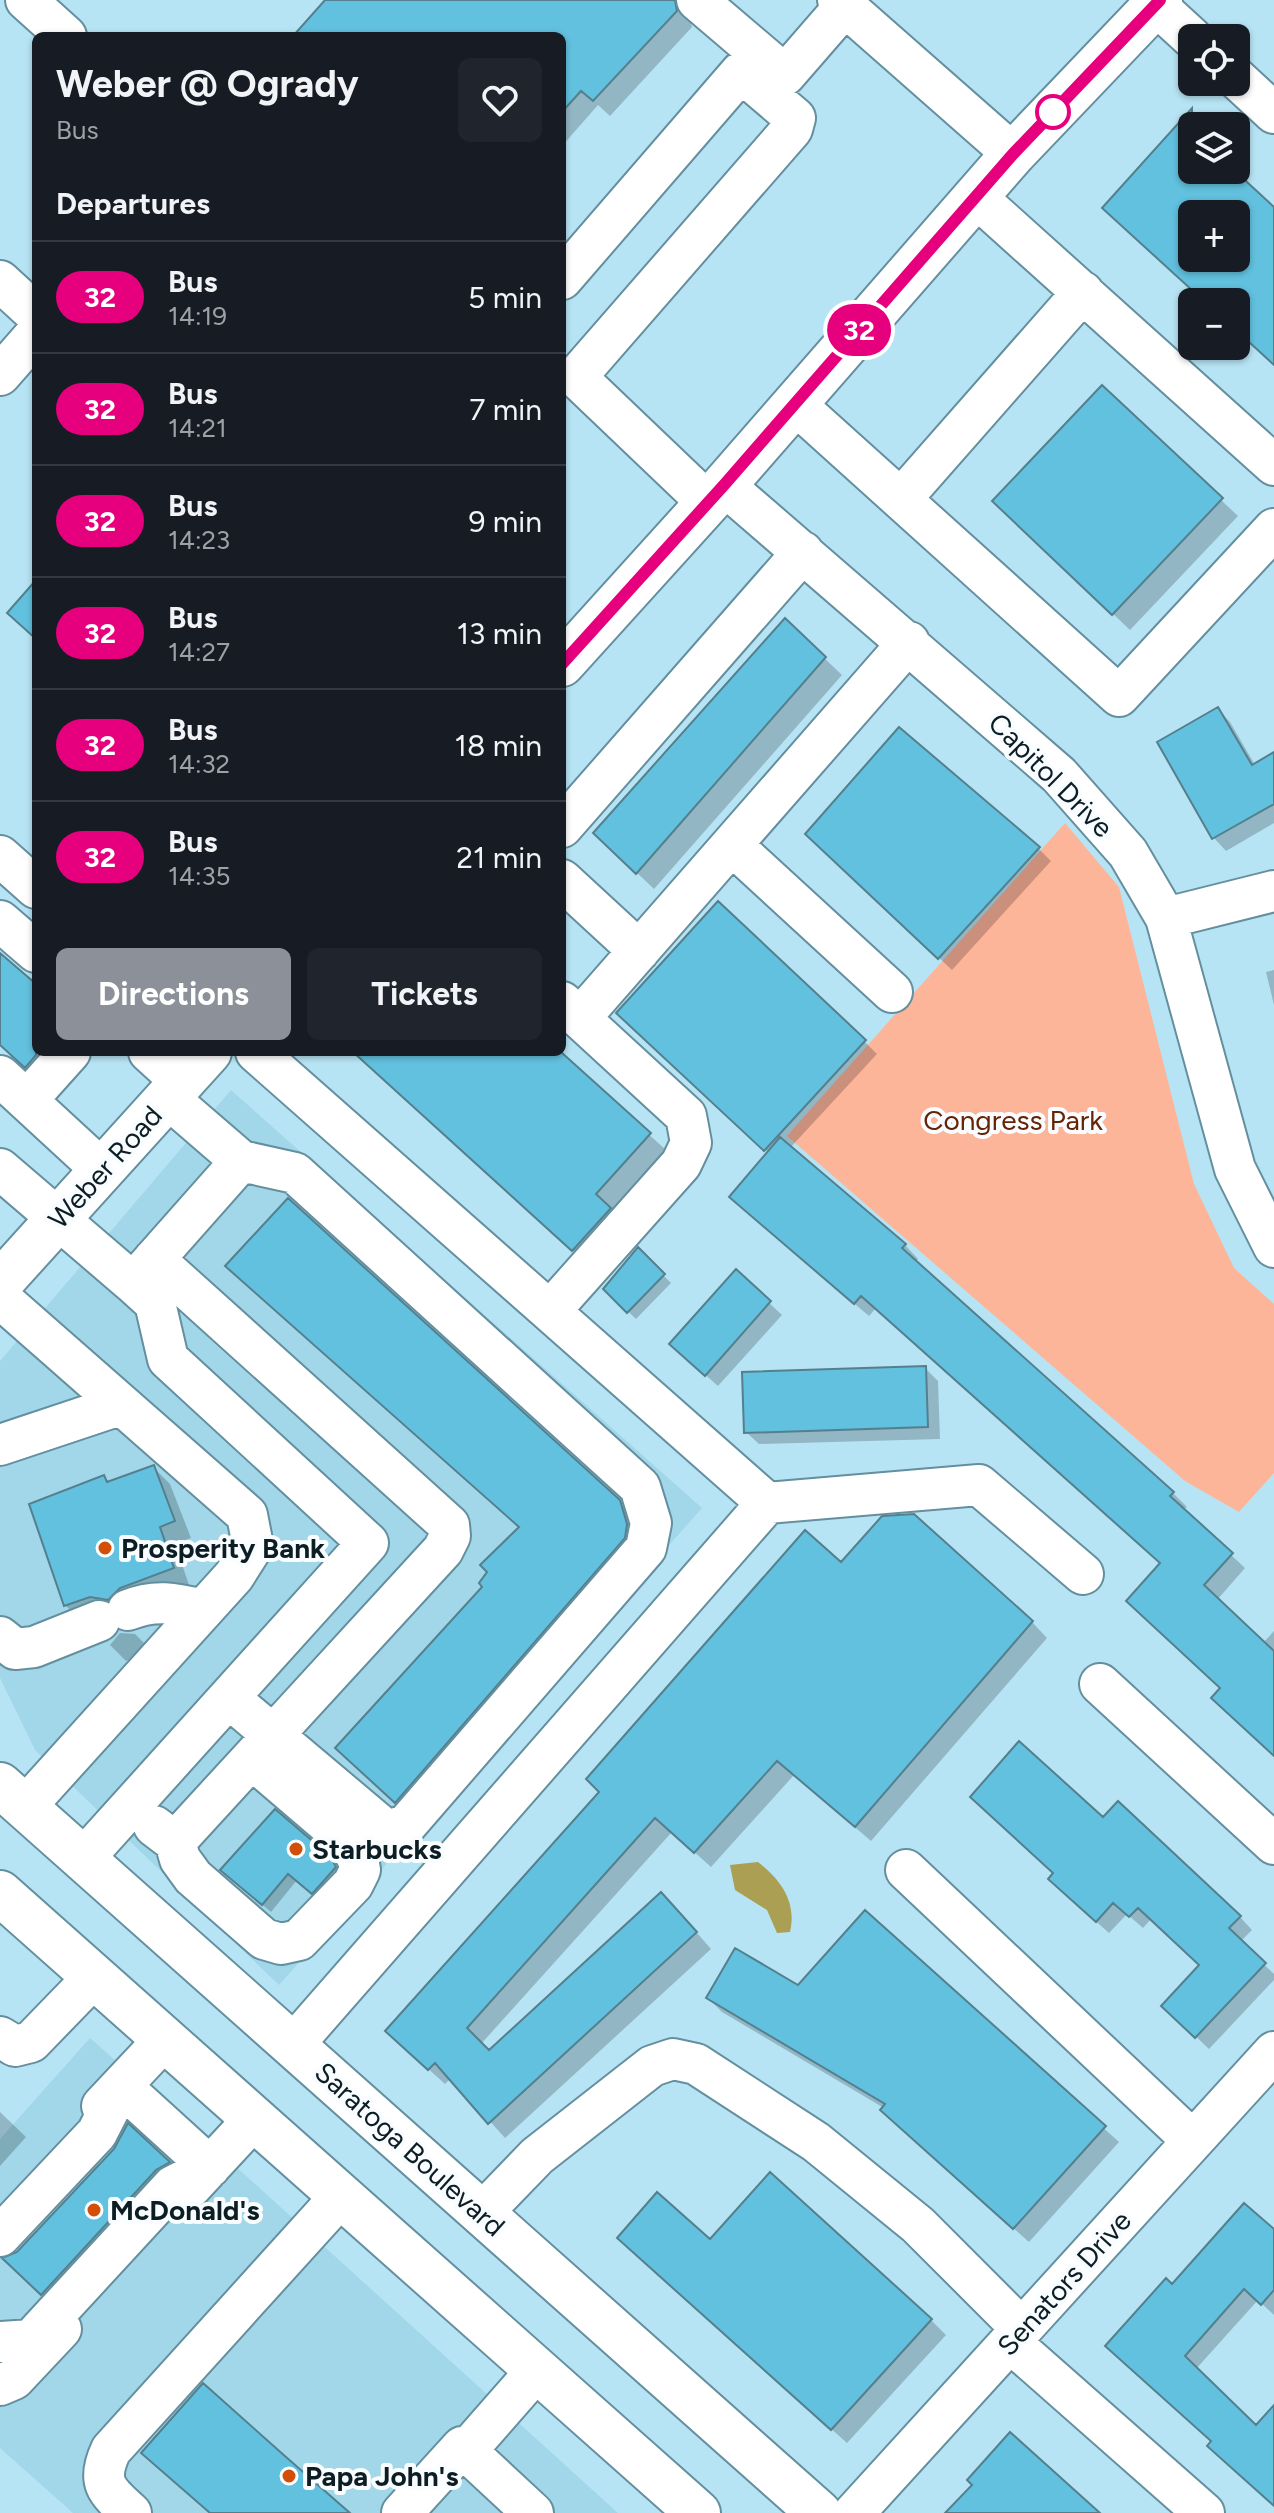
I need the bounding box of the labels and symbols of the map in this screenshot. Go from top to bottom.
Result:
unlabelled marker [1036,95,1070,129]
line badge: 32 [823,304,895,356]
street label: Capitol Drive [982,706,1120,844]
street label: Weber Road [41,1099,169,1235]
park label: Congress Park [923,1103,1103,1137]
place label: Prosperity Bank [121,1531,325,1565]
marker: Prosperity Bank [96,1539,114,1557]
place label: Starbucks [312,1832,442,1866]
marker: Starbucks [287,1840,305,1858]
street label: Saratoga Boulevard [308,2055,512,2243]
place label: McDonald's [110,2193,259,2227]
marker: McDonald's [85,2201,103,2219]
street label: Senators Drive [990,2204,1138,2362]
place label: Papa John's [305,2459,458,2493]
marker: Papa John's [280,2467,298,2485]

